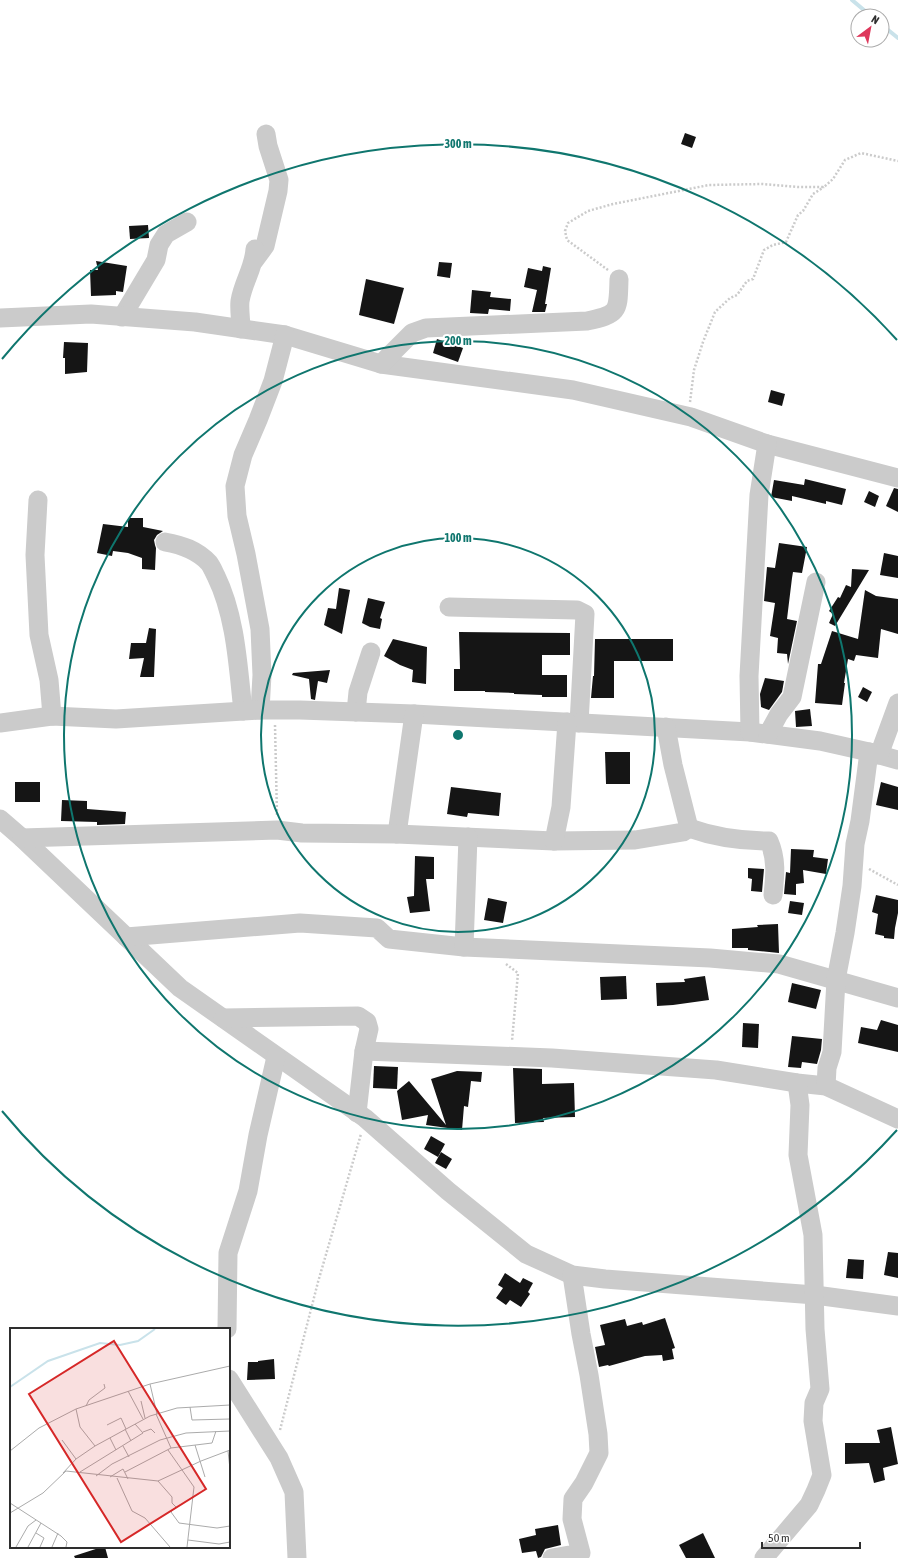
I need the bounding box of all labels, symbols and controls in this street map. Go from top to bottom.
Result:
north arrow [850,8,890,48]
text: N [869,13,881,26]
text: 300 m [444,137,472,151]
text: 200 m [444,334,472,348]
text: 100 m [444,531,472,545]
centre of rings [451,728,465,742]
inset map [10,1328,230,1548]
scale bar [762,1524,860,1550]
text: 50 m [768,1531,790,1545]

